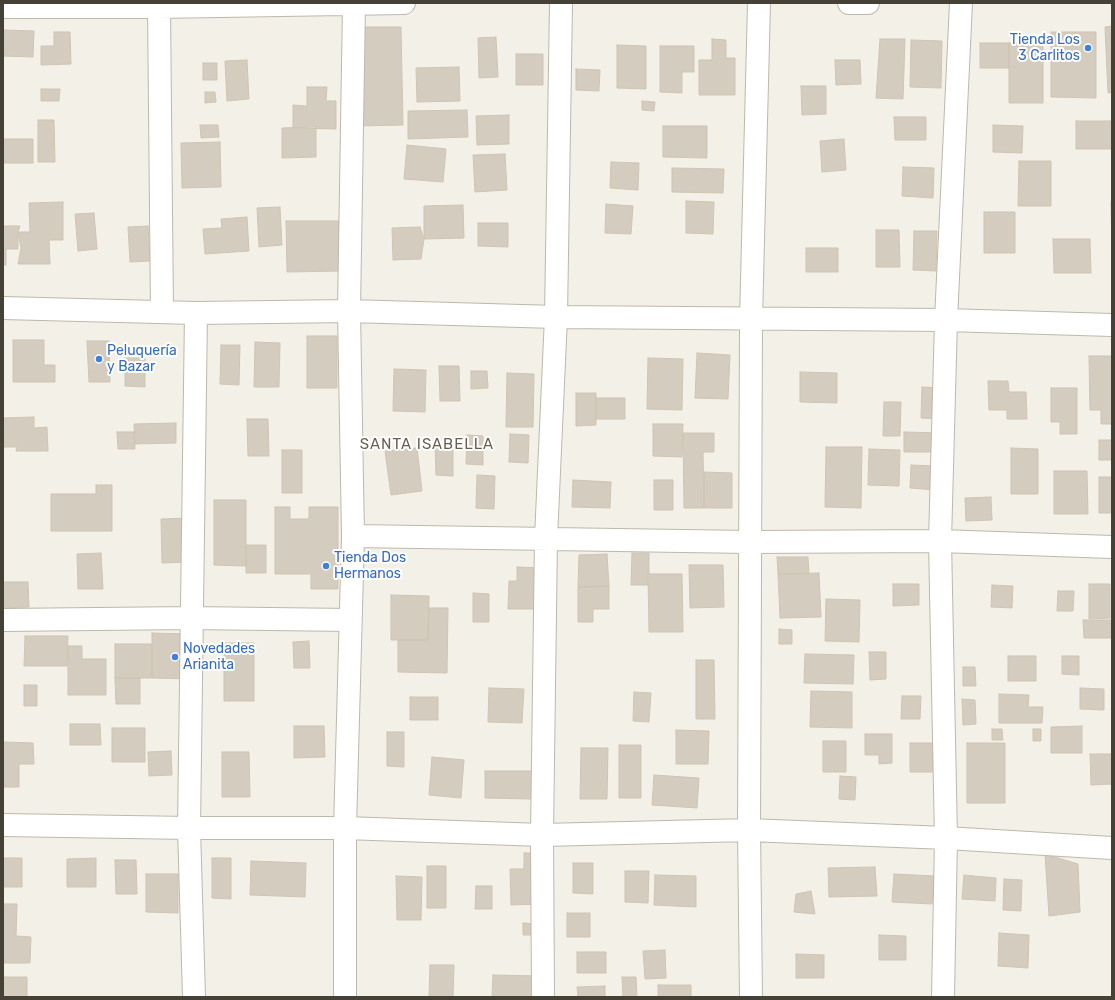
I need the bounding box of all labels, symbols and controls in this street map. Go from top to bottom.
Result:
place label: Tienda Los 3 Carlitos [1010,32,1080,64]
marker: Tienda Los 3 Carlitos [1083,43,1093,53]
place label: Peluquería y Bazar [107,343,177,376]
marker: Peluquería y Bazar [94,354,104,364]
district label: SANTA ISABELLA [360,436,494,454]
place label: Tienda Dos Hermanos [334,550,406,582]
marker: Tienda Dos Hermanos [321,561,331,571]
place label: Novedades Arianita [183,641,255,674]
marker: Novedades Arianita [170,652,180,662]

